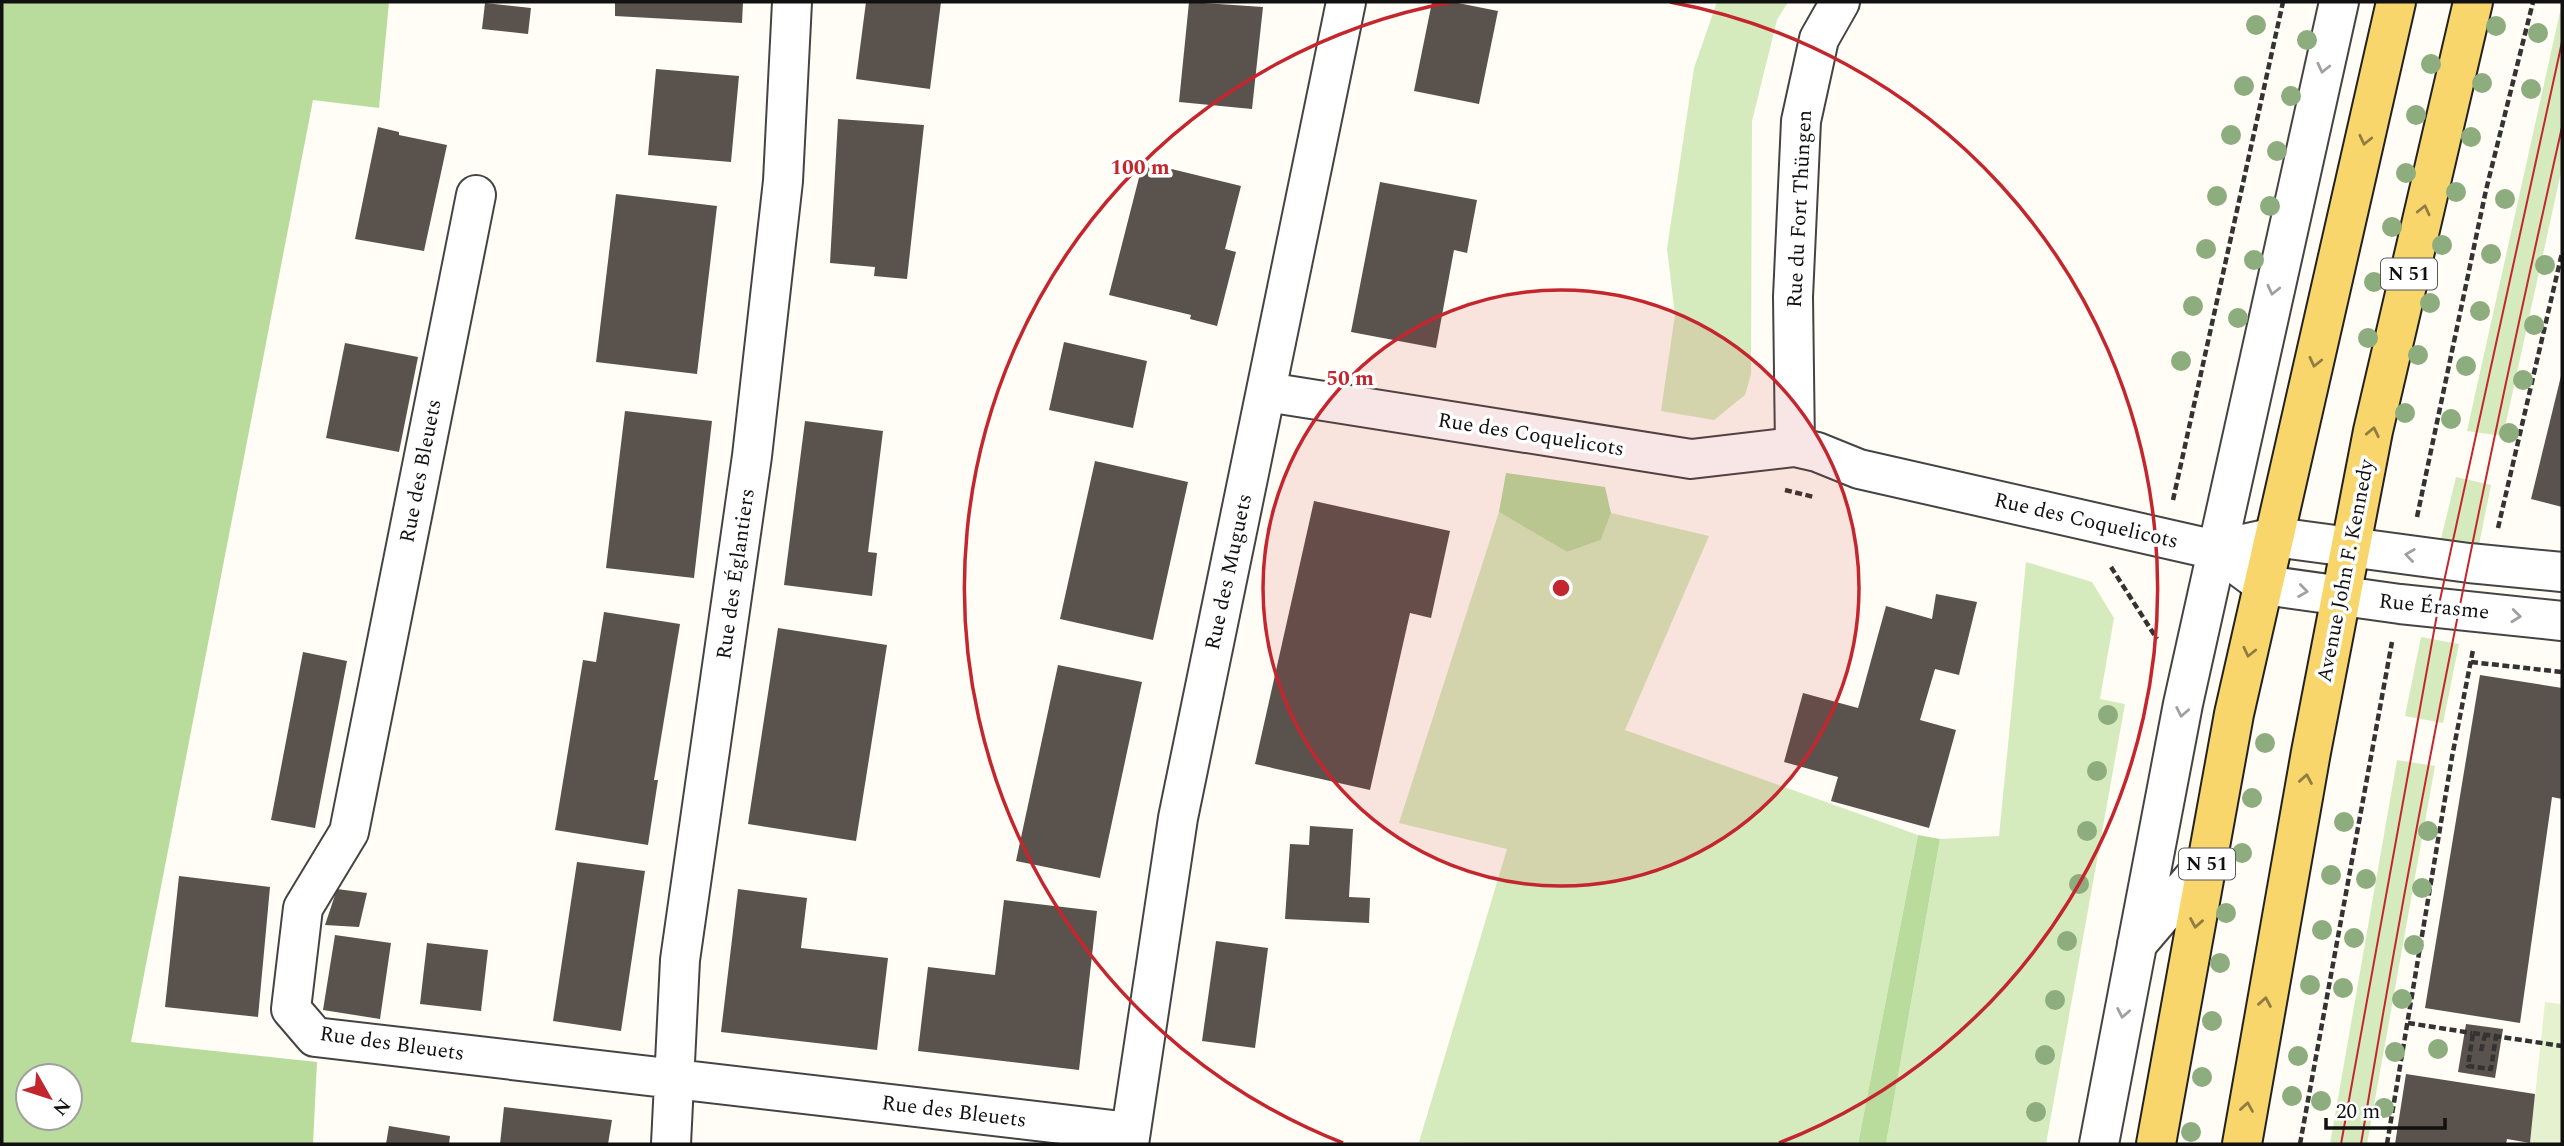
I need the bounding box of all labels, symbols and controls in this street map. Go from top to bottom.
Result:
one-way arrow [2317,62,2332,74]
street label: Rue du Fort Thüngen [1779,109,1821,309]
one-way arrow [2358,134,2373,146]
text: 100 m [1110,152,1170,184]
one-way arrow [2416,204,2430,216]
road number: N 51 [2381,258,2437,290]
one-way arrow [2266,284,2281,296]
one-way arrow [2309,356,2323,368]
text: 50 m [1326,363,1374,395]
street label: Rue des Bleuets [391,396,451,546]
street label: Rue des Coquelicots [1436,404,1626,466]
one-way arrow [2364,426,2379,438]
street label: Avenue John F. Kennedy [2309,456,2383,685]
street label: Rue des Coquelicots [1991,484,2181,558]
street label: Rue des Églantiers [708,486,764,662]
street label: Rue des Muguets [1197,491,1261,653]
one-way arrow [2404,547,2415,562]
centre of rings [1549,576,1573,600]
one-way arrow [2297,583,2308,598]
street label: Rue Érasme [2377,585,2491,629]
one-way arrow [2510,609,2522,624]
one-way arrow [2242,646,2257,658]
one-way arrow [2175,706,2190,718]
one-way arrow [2298,773,2313,784]
road number: N 51 [2179,848,2235,880]
one-way arrow [2190,917,2205,929]
one-way arrow [2257,996,2272,1008]
one-way arrow [2117,1007,2132,1019]
street label: Rue des Bleuets [318,1018,466,1070]
north arrow [14,1062,84,1132]
scale bar [2326,1086,2445,1130]
street label: Rue des Bleuets [880,1087,1028,1137]
text: N [45,1092,77,1122]
text: 20 m [2336,1096,2380,1128]
one-way arrow [2240,1101,2255,1113]

